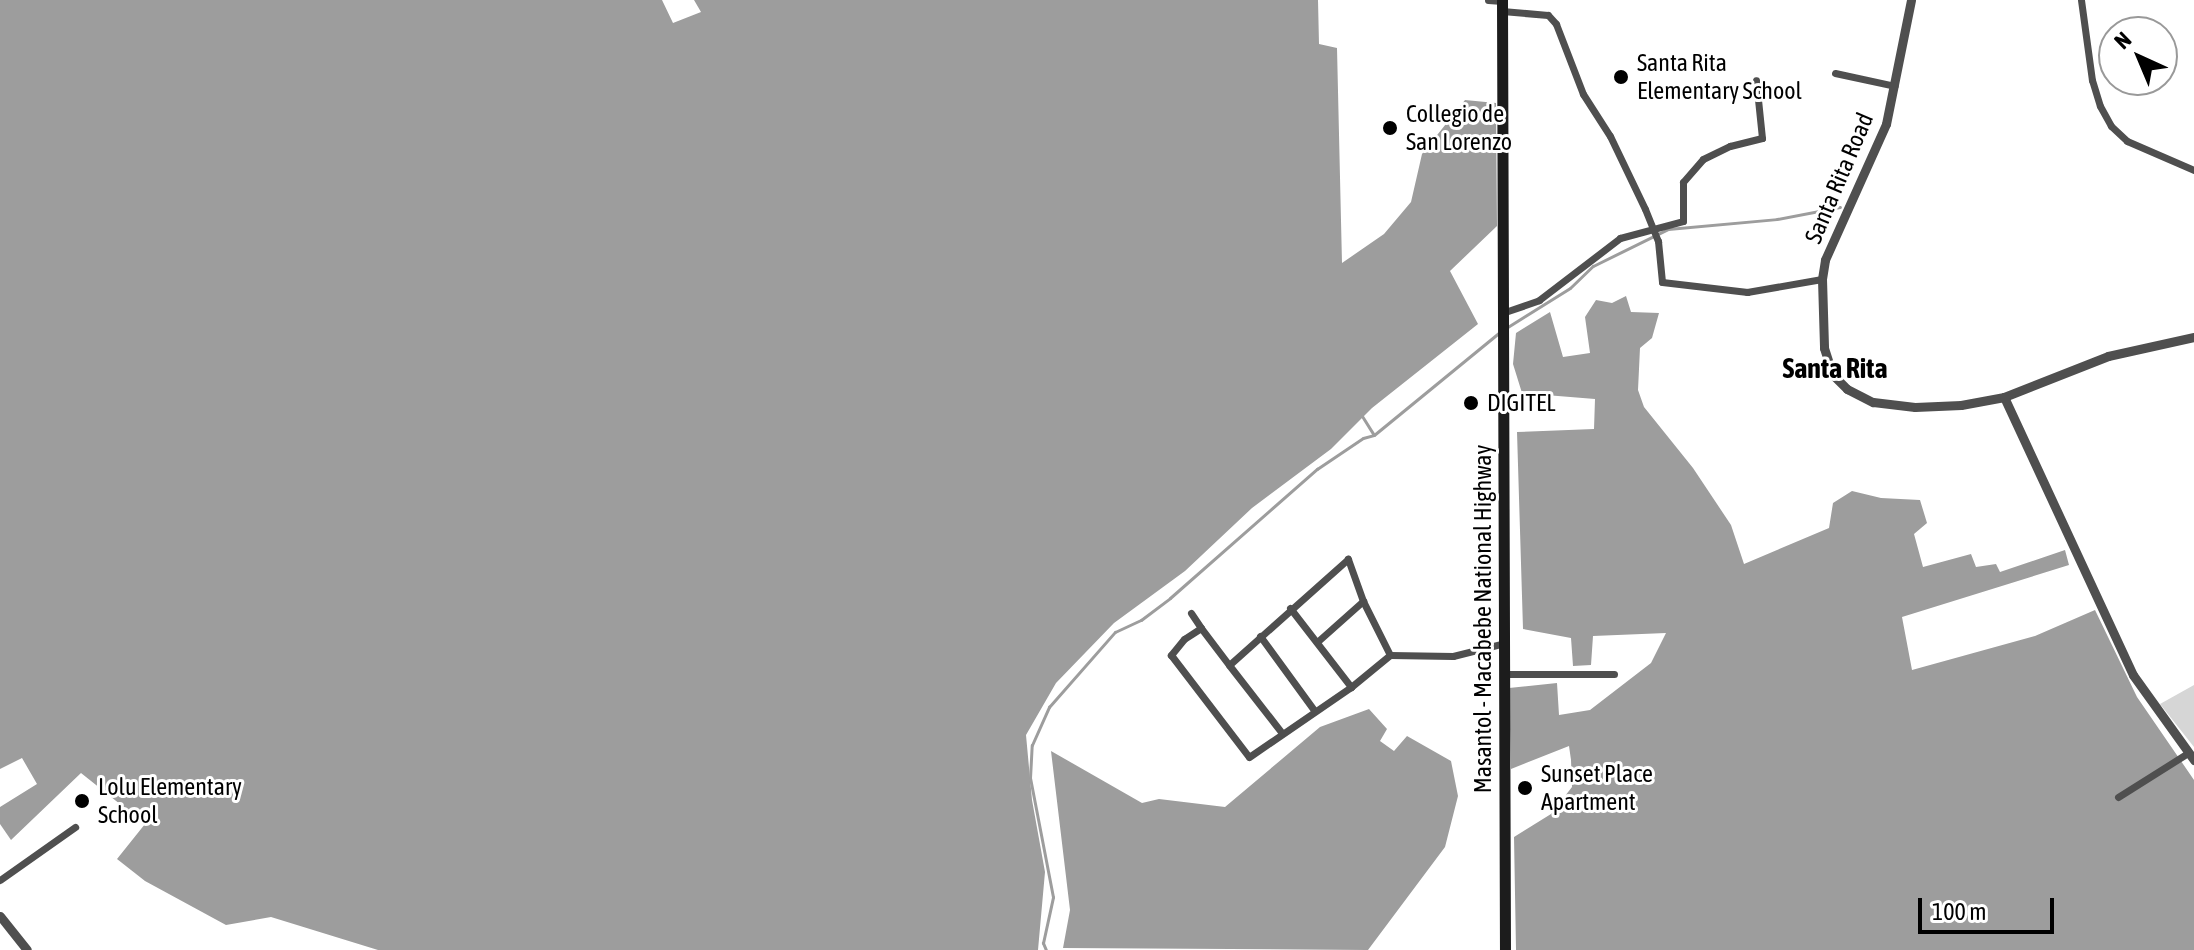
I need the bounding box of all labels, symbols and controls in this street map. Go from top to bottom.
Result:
north arrow [2098,16,2178,96]
text: N [2109,26,2136,54]
place label: Santa Rita Elementary School [1637,49,1802,105]
marker: Santa Rita Elementary School [1612,68,1630,86]
place label: Collegio de San Lorenzo [1406,100,1512,156]
street label: Santa Rita Road [1799,108,1879,248]
marker: Collegio de San Lorenzo [1381,119,1399,137]
district label: Santa Rita [1783,351,1887,385]
place label: DIGITEL [1487,389,1555,417]
marker: DIGITEL [1462,394,1480,412]
street label: Masantol - Macabebe National Highway [1469,445,1497,793]
place label: Sunset Place Apartment [1541,760,1653,816]
place label: Lolu Elementary School [98,773,242,829]
marker: Sunset Place Apartment [1516,779,1534,797]
marker: Lolu Elementary School [73,792,91,810]
scale bar [1922,882,2058,932]
text: 100 m [1932,898,1986,925]

